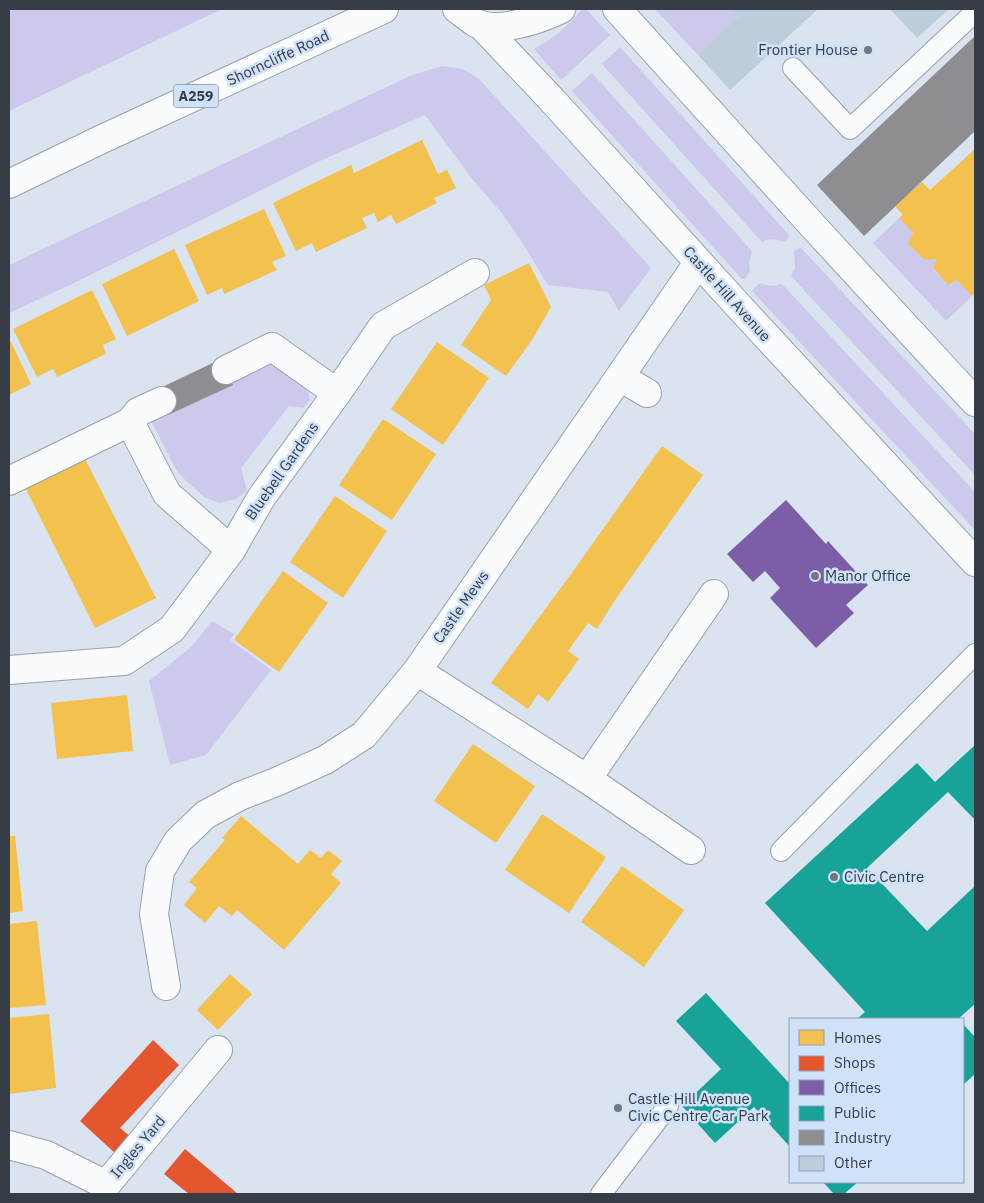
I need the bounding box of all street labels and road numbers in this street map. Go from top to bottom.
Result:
street label: Shorncliffe Road [223,25,332,90]
road number: A259 [174,84,218,108]
street label: Castle Hill Avenue [680,242,775,345]
street label: Bluebell Gardens [241,418,323,524]
street label: Castle Mews [428,567,493,647]
street label: Ingles Yard [106,1112,169,1182]

